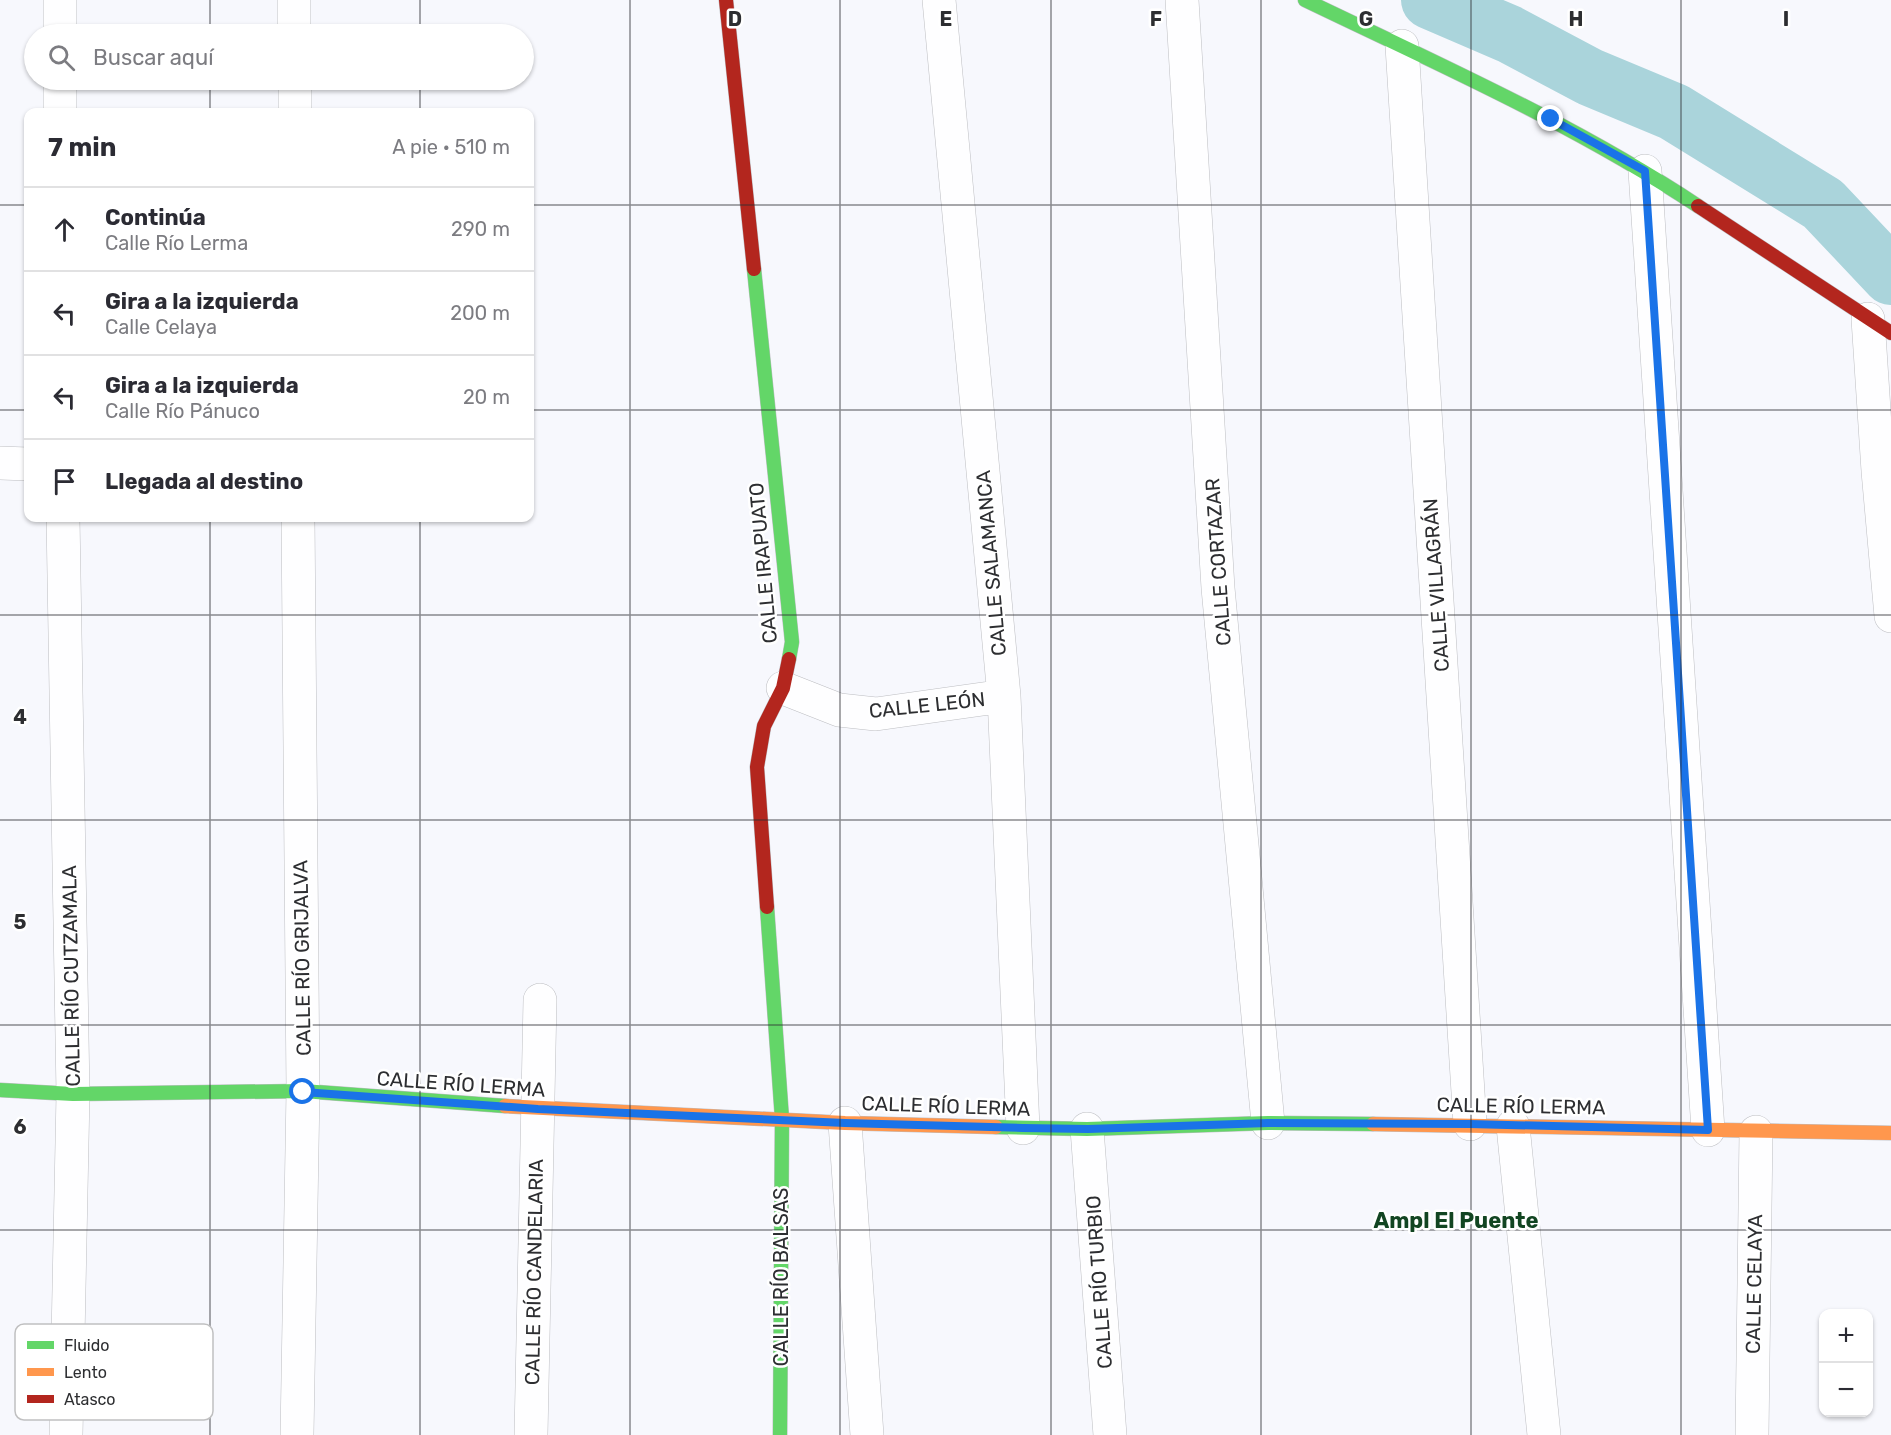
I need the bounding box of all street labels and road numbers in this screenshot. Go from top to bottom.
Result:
street label: CALLE SALAMANCA [971,469,1011,657]
street label: CALLE CORTAZAR [1200,477,1236,647]
street label: CALLE IRAPUATO [744,482,782,644]
street label: CALLE VILLAGRÁN [1418,497,1454,673]
street label: CALLE LEÓN [868,687,986,723]
street label: CALLE RÍO GRIJALVA [288,860,316,1056]
street label: CALLE RÍO CUTZAMALA [57,865,85,1087]
street label: CALLE RÍO LERMA [376,1066,546,1102]
street label: CALLE RÍO LERMA [861,1091,1031,1121]
street label: CALLE RÍO LERMA [1436,1093,1606,1119]
street label: CALLE RÍO CANDELARIA [520,1159,548,1385]
street label: CALLE RÍO BALSAS [769,1188,793,1366]
street label: CALLE RÍO TURBIO [1081,1195,1117,1369]
street label: CALLE CELAYA [1741,1214,1767,1354]

